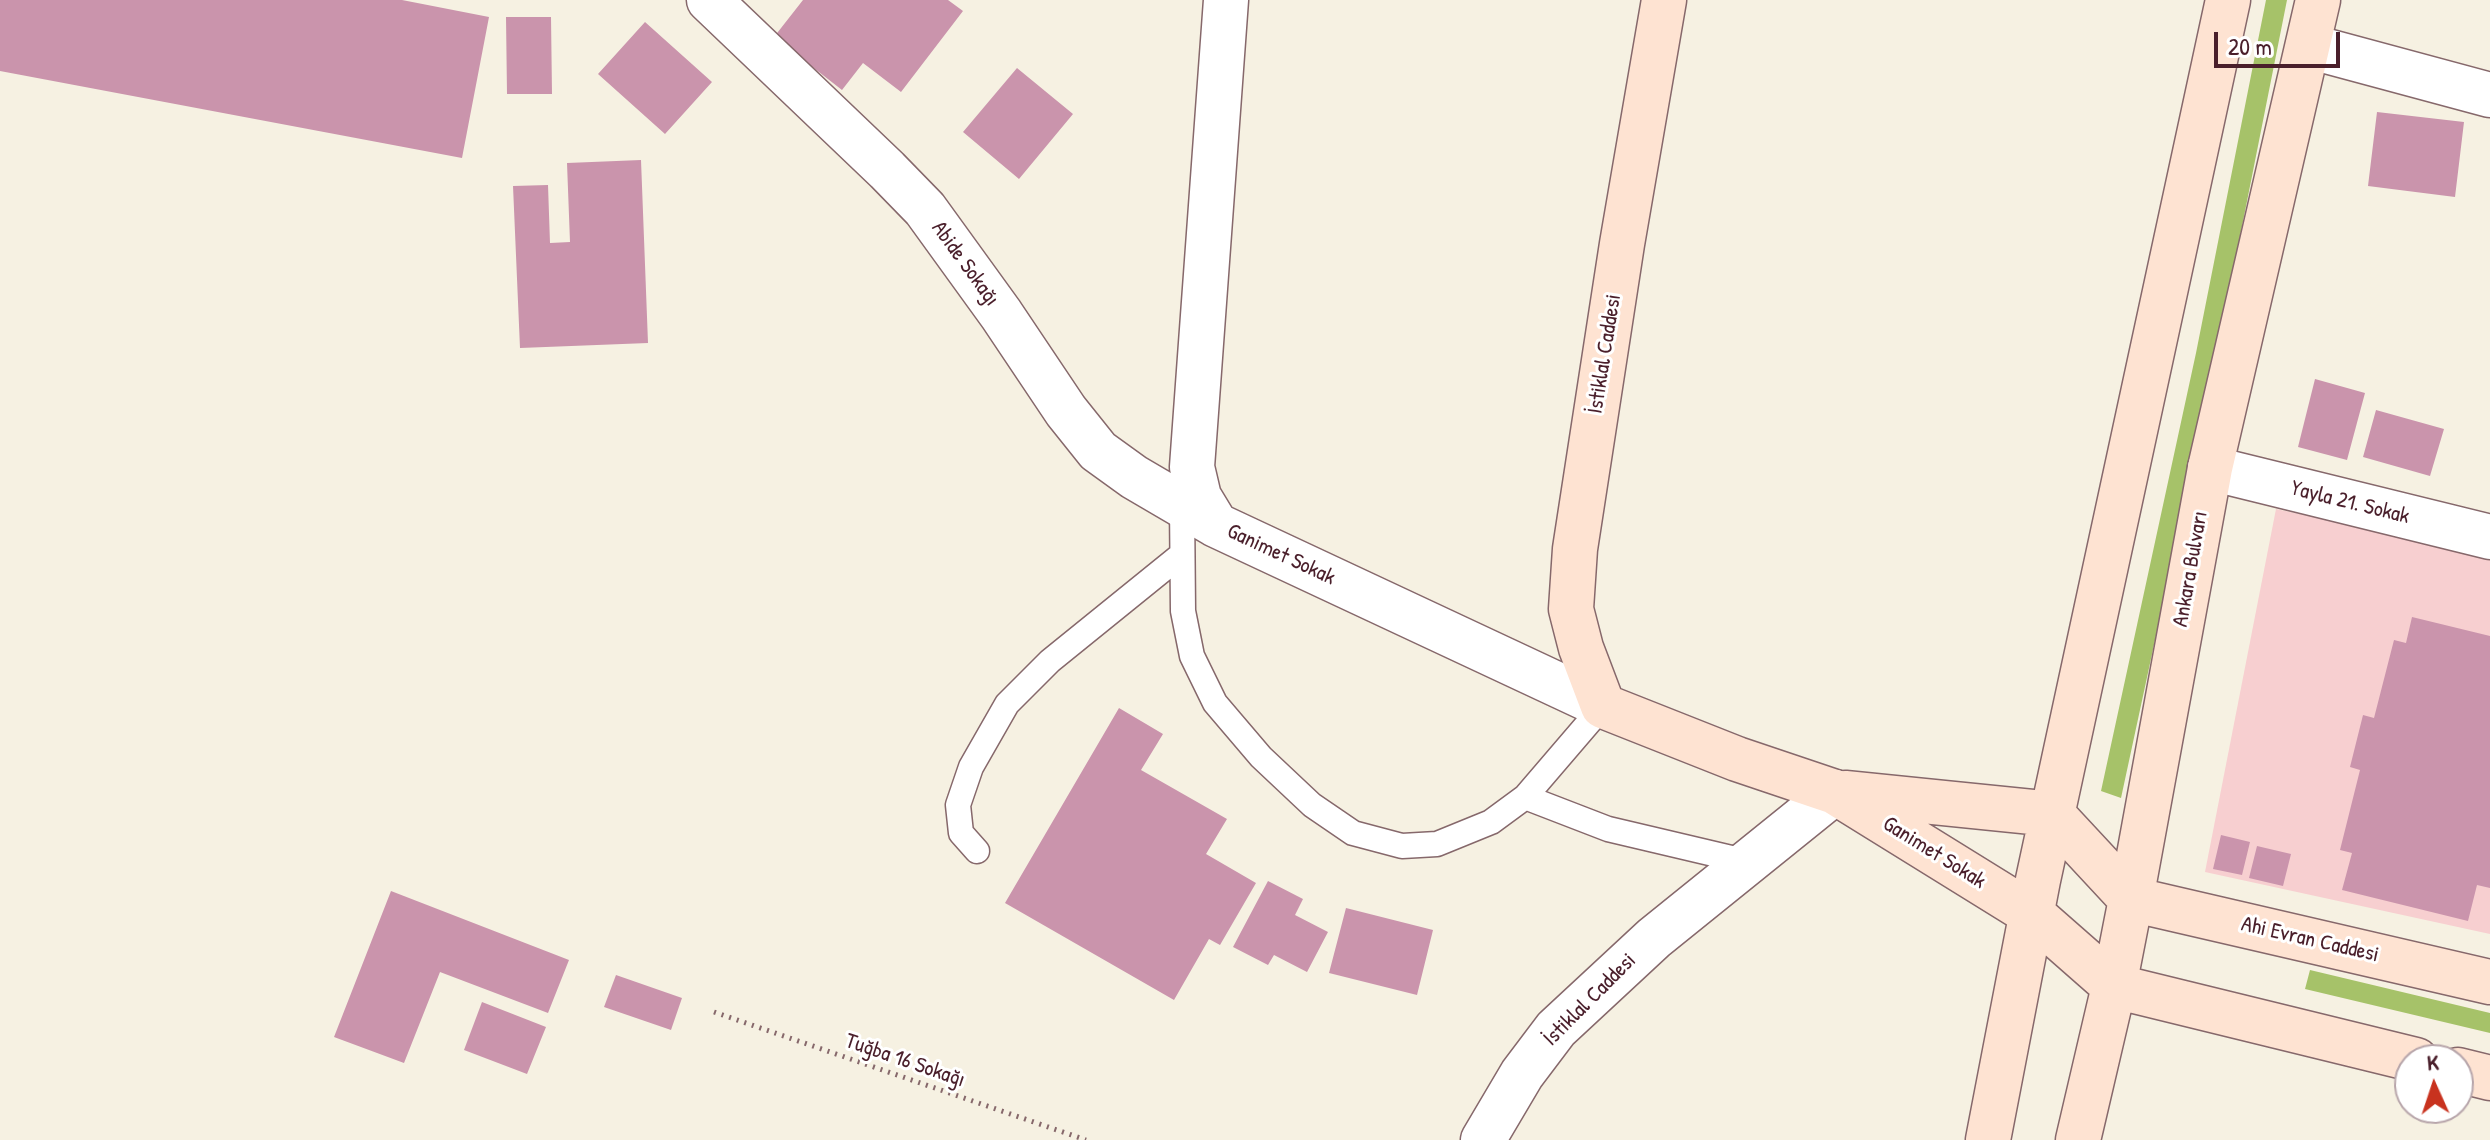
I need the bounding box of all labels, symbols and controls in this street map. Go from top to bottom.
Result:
scale bar [2218,16,2344,66]
text: 20 m [2228,30,2272,62]
street label: Abide Sokağı [925,216,1005,312]
street label: İstiklal Caddesi [1583,292,1627,416]
street label: Yayla 21. Sokak [2288,476,2412,530]
street label: Ankara Bulvarı [2168,509,2214,629]
street label: Ganimet Sokak [1223,518,1339,592]
street label: Ganimet Sokak [1878,811,1990,895]
street label: Ahi Evran Caddesi [2239,911,2381,969]
street label: İstiklal Caddesi [1538,948,1642,1052]
street label: Tuğba 16 Sokağı [842,1028,968,1094]
north arrow [2394,1044,2474,1124]
text: K [2426,1047,2439,1077]

